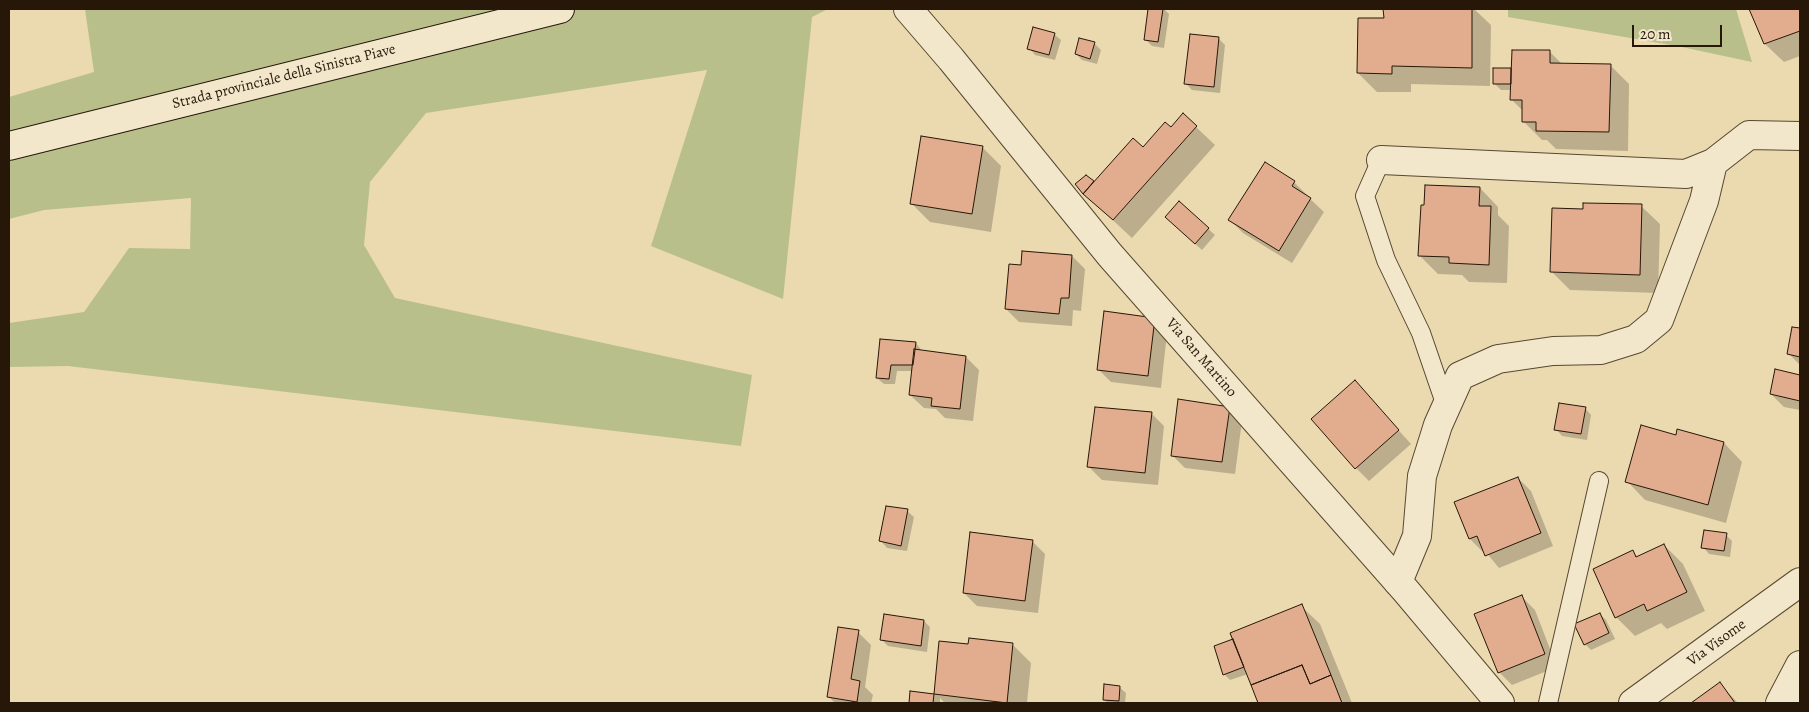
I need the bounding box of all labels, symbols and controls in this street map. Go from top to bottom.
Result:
scale bar [1634,15,1724,47]
text: 20 m [1640,24,1671,44]
street label: Strada provinciale della Sinistra Piave [170,40,398,114]
street label: Via San Martino [1162,315,1240,401]
street label: Via Visome [1684,616,1750,670]

